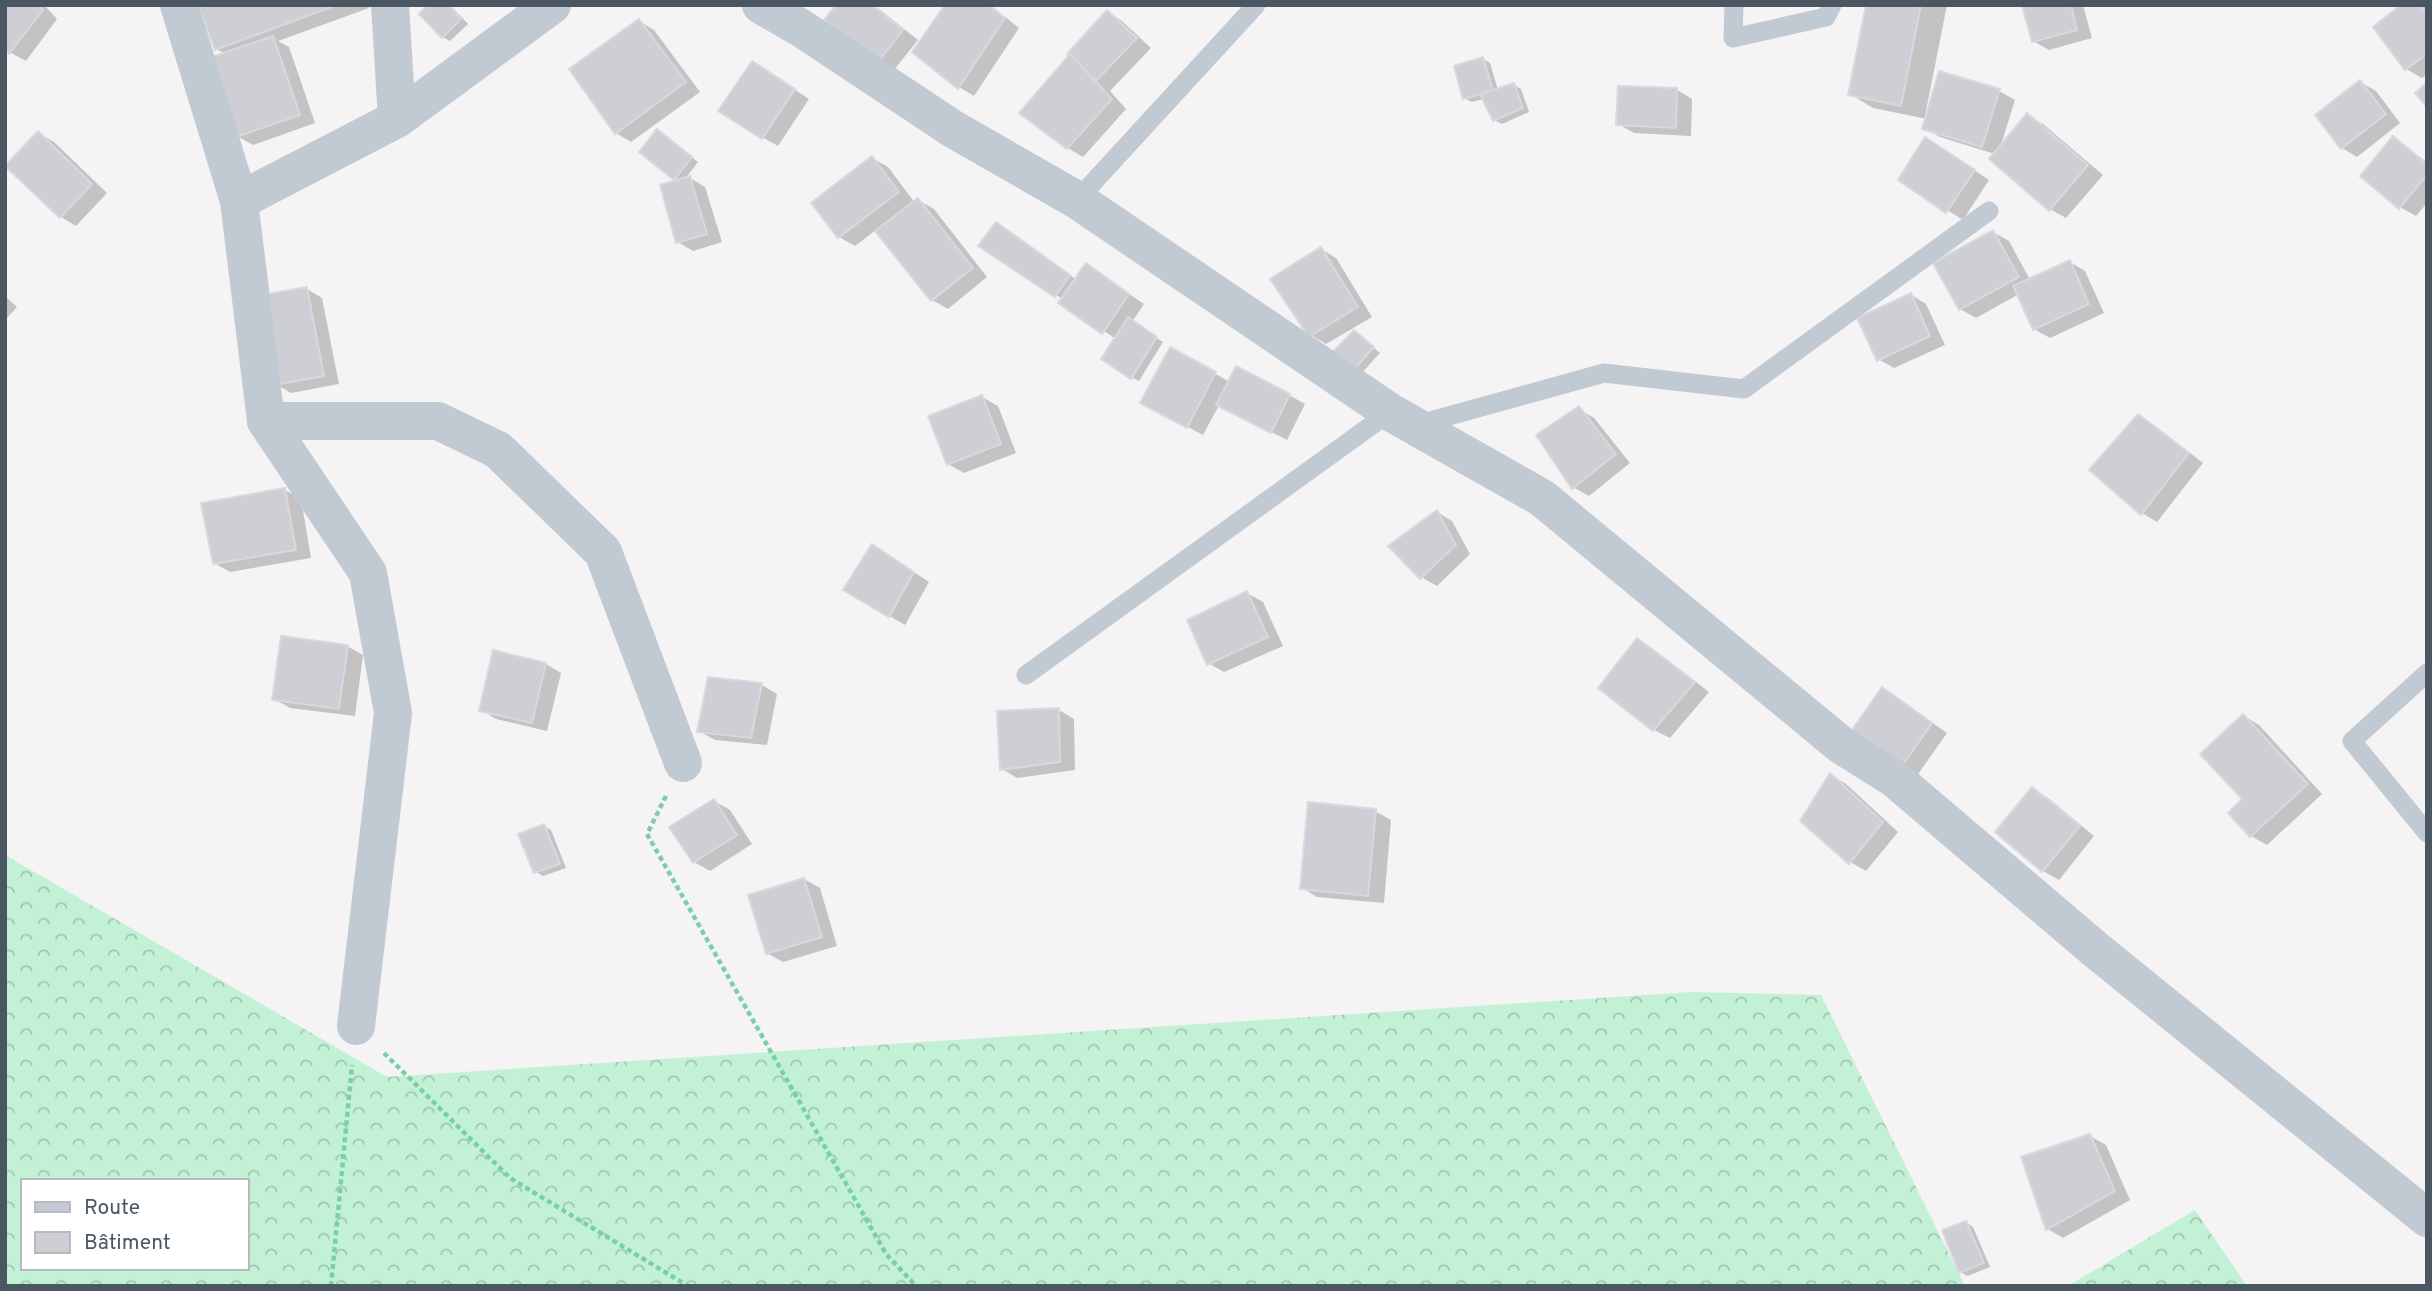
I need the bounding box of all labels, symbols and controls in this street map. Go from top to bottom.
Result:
legend [21,1179,248,1270]
text: Route [84,1195,140,1222]
text: Bâtiment [84,1230,171,1257]

